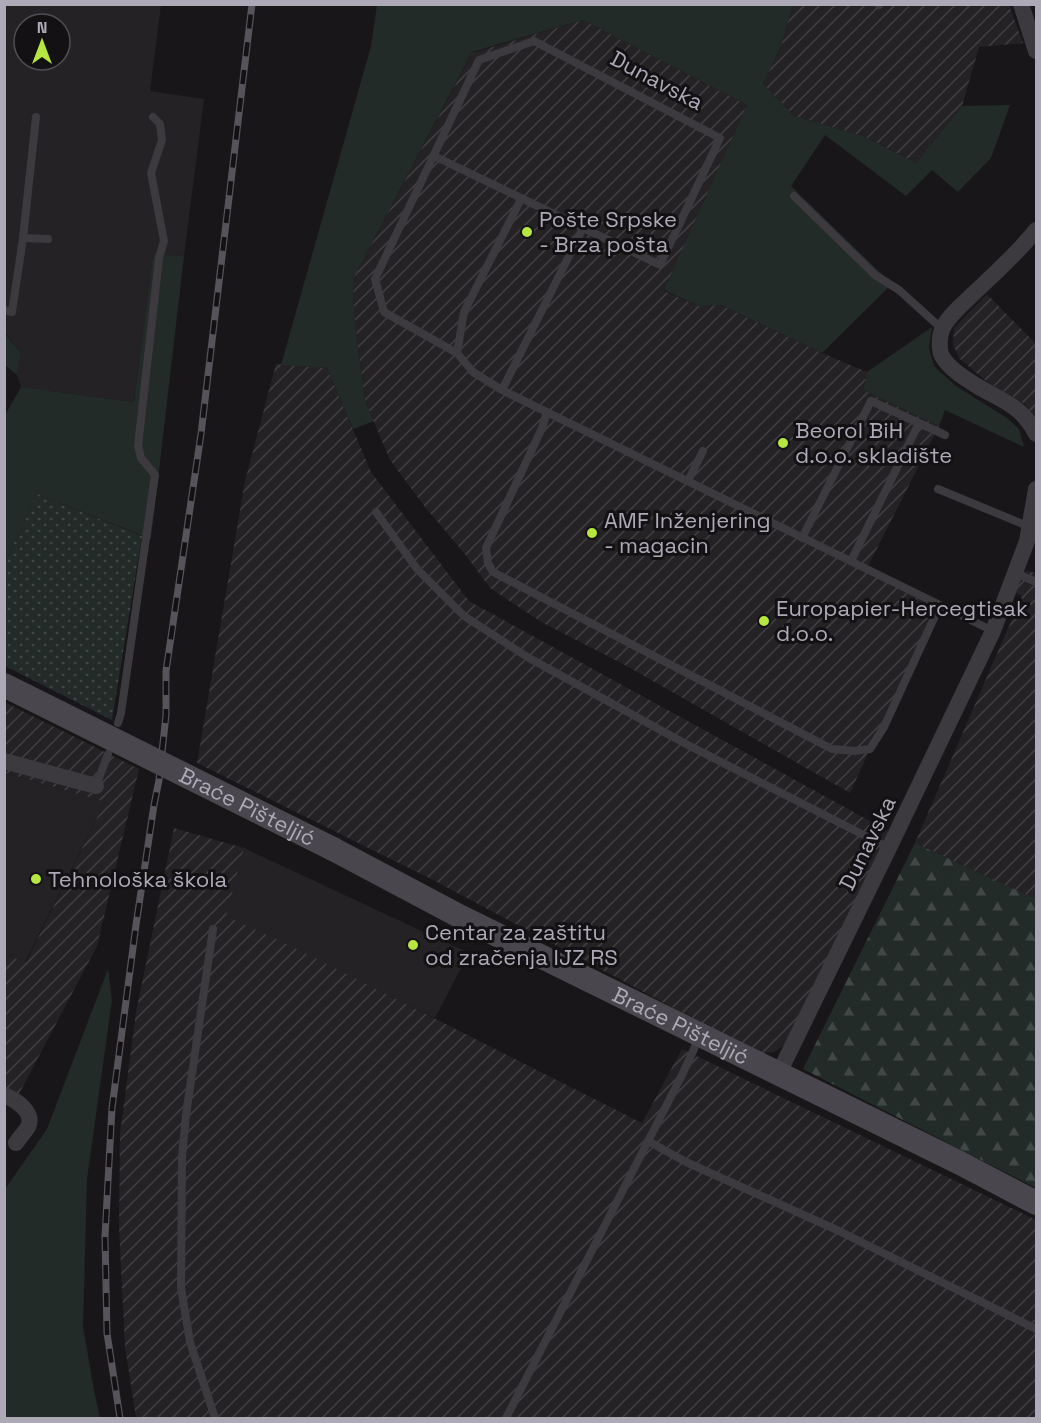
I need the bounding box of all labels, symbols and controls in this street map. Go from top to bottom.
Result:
north arrow [12,12,72,72]
text: N [37,17,47,38]
street label: Dunavska [606,44,708,116]
place label: Pošte Srpske - Brza pošta [539,205,677,258]
marker: Pošte Srpske - Brza pošta [520,225,534,239]
place label: Beorol BiH d.o.o. skladište [795,416,952,469]
marker: Beorol BiH d.o.o. skladište [776,436,790,450]
place label: AMF Inženjering - magacin [604,506,771,559]
marker: AMF Inženjering - magacin [585,526,599,540]
place label: Europapier-Hercegtisak d.o.o. [776,594,1028,647]
marker: Europapier-Hercegtisak d.o.o. [757,614,771,628]
street label: Braće Pišteljić [175,761,320,852]
street label: Dunavska [832,791,902,895]
place label: Tehnološka škola [48,865,228,893]
marker: Tehnološka škola [29,872,43,886]
place label: Centar za zaštitu od zračenja IJZ RS [425,918,618,971]
marker: Centar za zaštitu od zračenja IJZ RS [406,938,420,952]
street label: Braće Pišteljić [608,980,754,1071]

